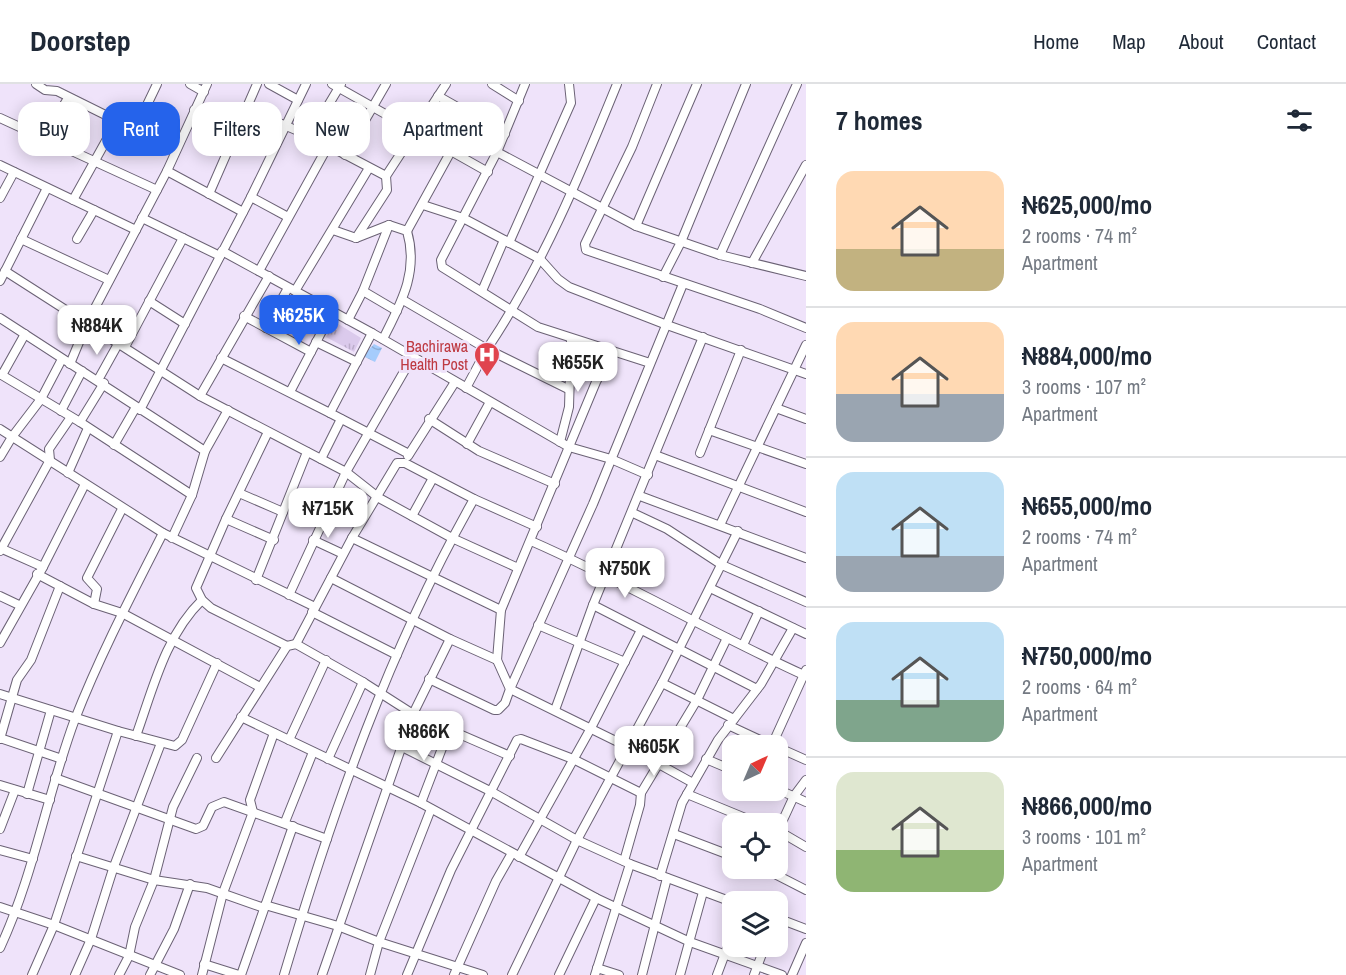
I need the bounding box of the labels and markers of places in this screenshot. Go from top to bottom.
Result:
pin: ₦625K [257,295,341,346]
pin: ₦884K [55,305,139,356]
place label: Bachirawa Health Post [400,335,469,375]
hospital icon: Bachirawa Health Post [472,340,502,378]
pin: ₦655K [536,342,620,393]
pin: ₦715K [286,488,370,539]
pin: ₦750K [583,548,667,599]
pin: ₦866K [382,711,466,762]
pin: ₦605K [612,726,696,777]

